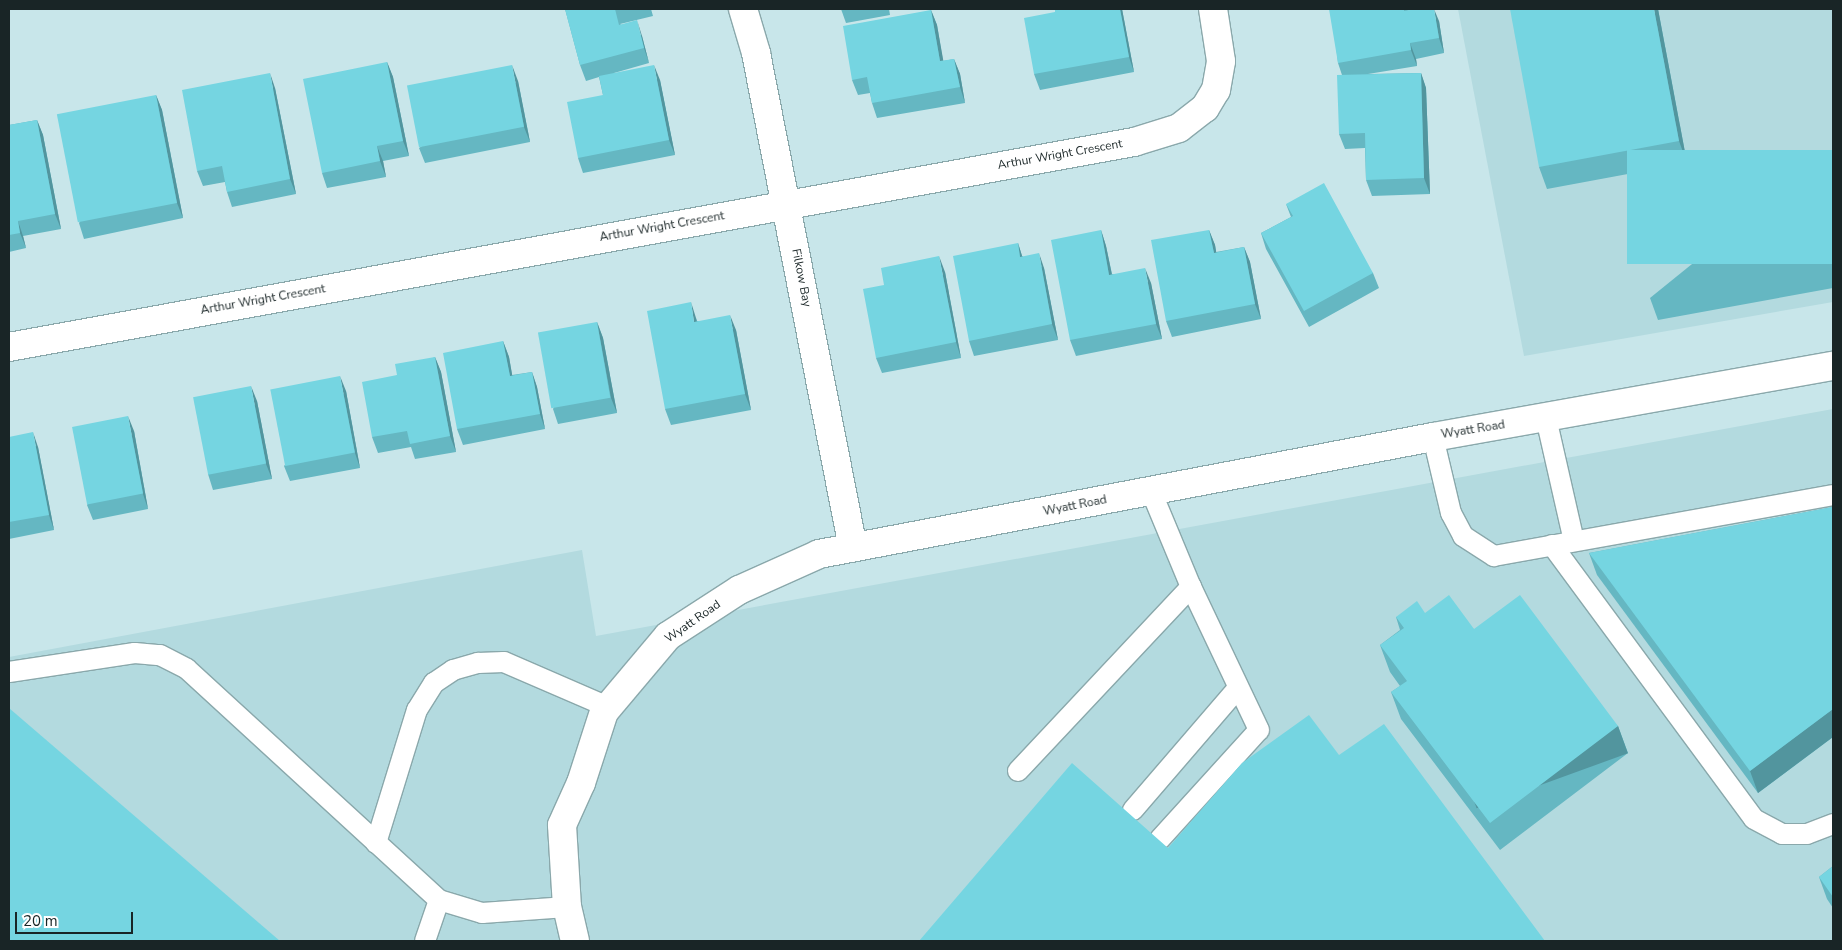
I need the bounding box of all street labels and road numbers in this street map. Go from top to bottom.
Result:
street label: Arthur Wright Crescent [996,137,1124,173]
street label: Arthur Wright Crescent [598,209,726,245]
street label: Filkow Bay [788,248,814,308]
street label: Arthur Wright Crescent [199,282,327,318]
street label: Wyatt Road [1440,418,1506,442]
street label: Wyatt Road [1042,493,1108,519]
street label: Wyatt Road [662,598,724,646]

